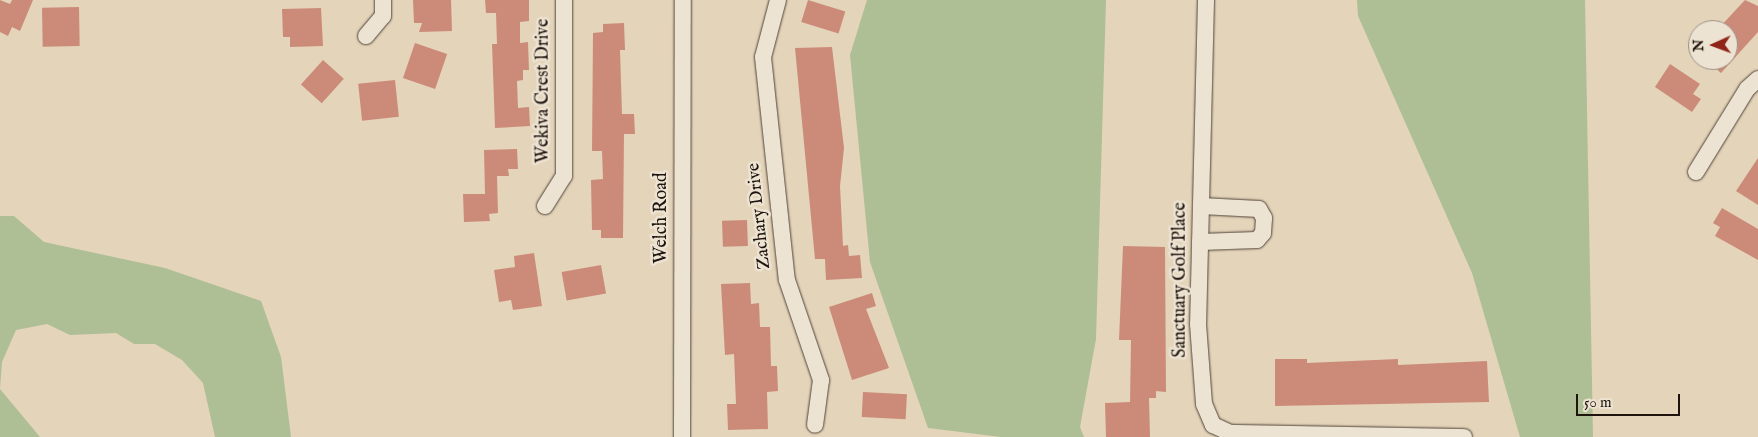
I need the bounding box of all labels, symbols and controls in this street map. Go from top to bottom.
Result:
street label: Wekiva Crest Drive [533,19,555,163]
north arrow [1688,20,1738,70]
text: N [1690,39,1708,52]
street label: Zachary Drive [744,162,776,270]
street label: Welch Road [651,172,673,264]
street label: Sanctuary Golf Place [1170,202,1192,358]
scale bar [1578,384,1682,416]
text: 50 m [1584,393,1612,412]

